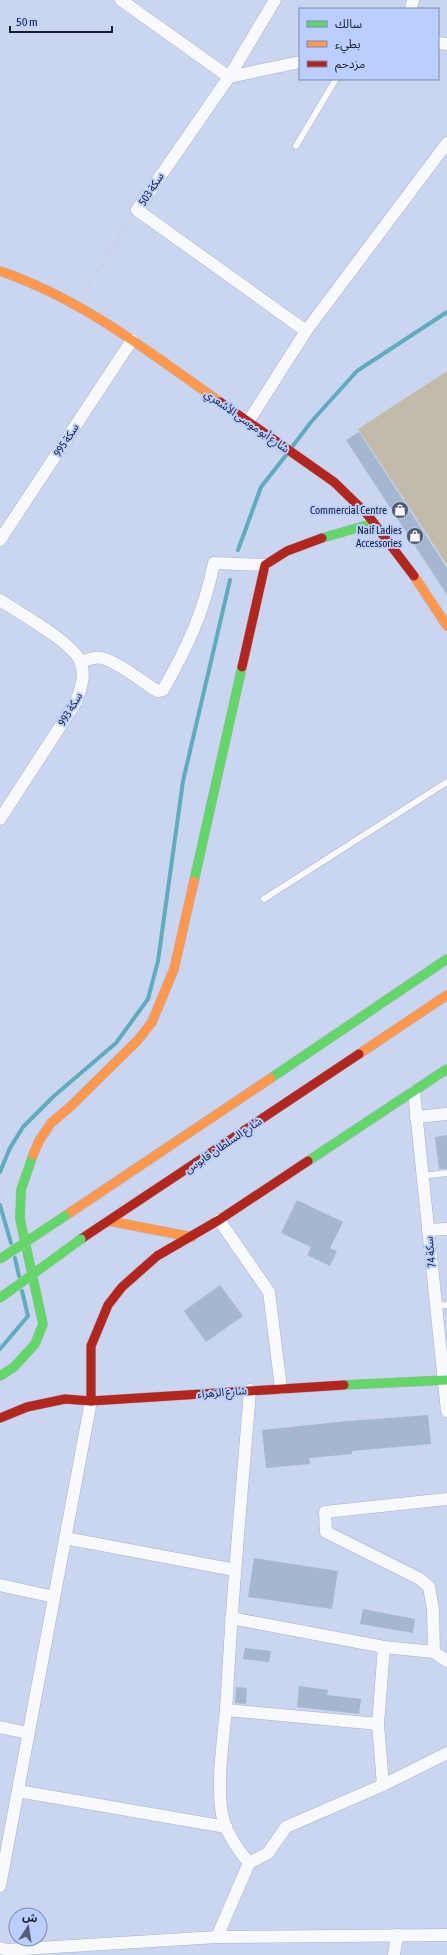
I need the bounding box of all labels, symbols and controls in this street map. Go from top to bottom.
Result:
scale bar [10,8,112,34]
legend [299,8,439,80]
text: 50 m [16,15,38,29]
text: سالك [335,17,362,31]
text: بطيء [335,37,361,54]
text: مزدحم [335,57,365,73]
street label: سكة 503 [136,170,166,208]
street label: شارع أبو موسى الأشعري [200,387,292,458]
street label: سكة 995 [51,421,81,459]
shop icon: Commercial Centre [390,500,410,520]
place label: Commercial Centre [310,504,387,516]
place label: Naif Ladies Accessories [356,524,402,549]
shop icon: Naif Ladies Accessories [405,526,425,546]
street label: سكة 993 [56,690,85,728]
street label: شارع السلطان قابوس [182,1114,265,1177]
street label: سكة 74 [422,1235,438,1268]
street label: شارع الزهراء [197,1384,248,1402]
north arrow [8,1907,48,1947]
text: ش [21,1910,39,1926]

